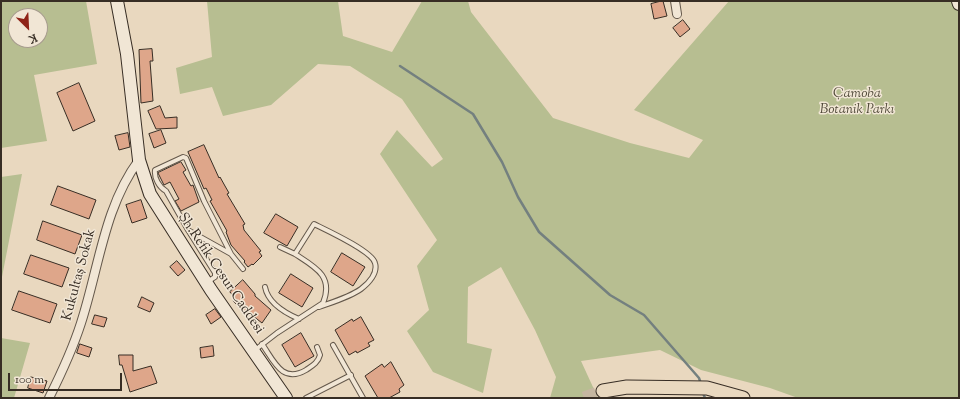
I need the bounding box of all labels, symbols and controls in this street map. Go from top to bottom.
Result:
north arrow [8,8,48,48]
text: K [26,29,39,47]
park label: Çamoba Botanik Parkı [820,87,894,120]
street label: Şh.Refik Cesur Caddesi [173,210,267,338]
street label: Kukultaş Sokak [60,227,100,323]
scale bar [10,365,124,391]
text: 100 m [15,371,44,389]

